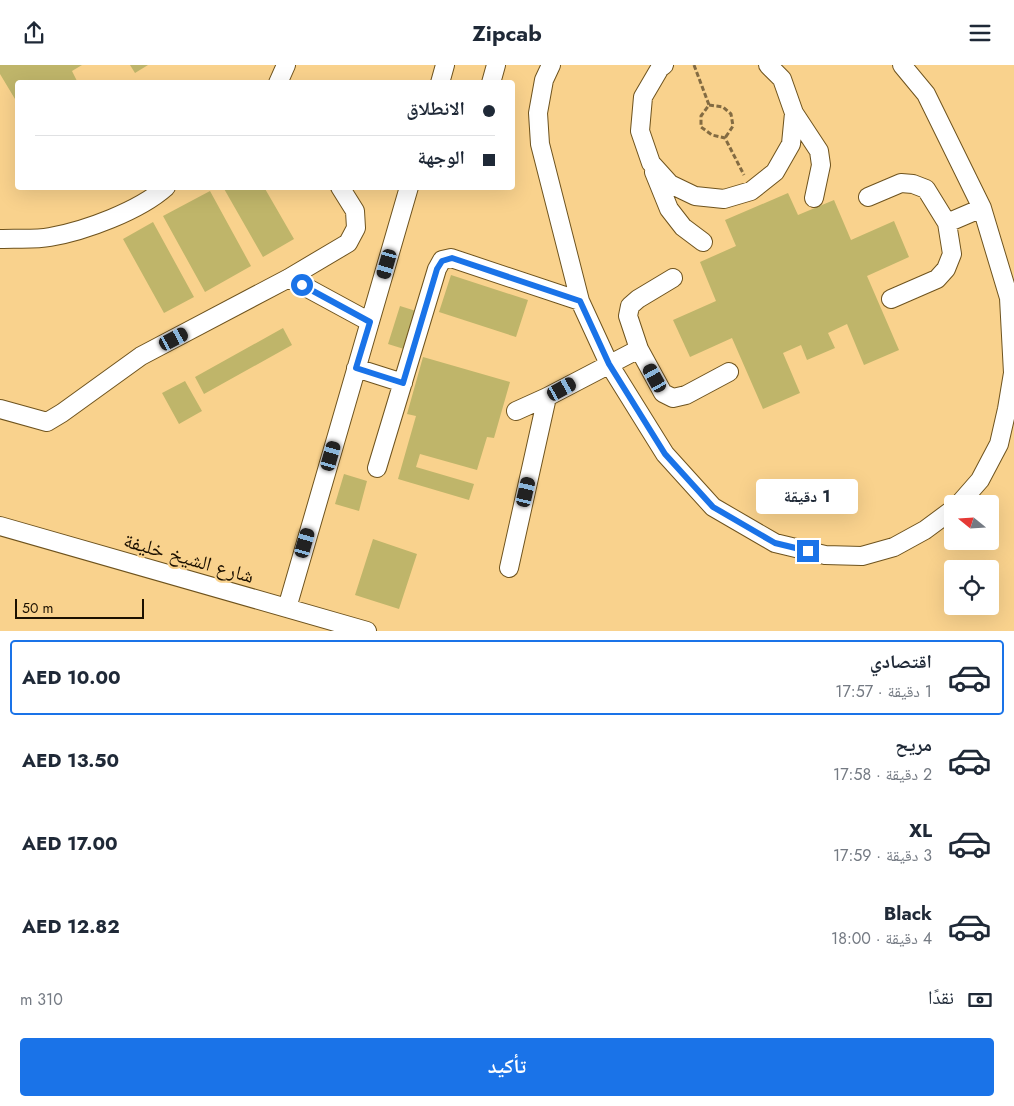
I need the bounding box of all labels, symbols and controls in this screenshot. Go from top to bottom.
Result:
text: Zipcab [472,17,542,49]
icon: share [20,19,48,47]
icon: menu [966,19,994,47]
text: الانطلاق [406,95,465,122]
text: الوجهة [417,144,465,171]
car [375,248,398,280]
route start [291,274,313,296]
car [157,325,190,353]
car [641,361,668,395]
car [545,375,578,403]
car [319,440,342,472]
car [515,476,536,508]
callout: 1 دقيقة [757,479,859,513]
text: 1 دقيقة [784,485,830,508]
north arrow [944,495,999,550]
map controls [944,495,999,615]
street label: شارع الشيخ خليفة [120,526,257,591]
car [293,527,316,559]
route end [797,540,819,562]
button: locate [944,560,999,615]
scale bar [15,596,144,619]
text: 50 m [22,598,53,618]
text: اقتصادي [870,648,932,675]
icon: car [947,655,992,700]
text: AED 10.00 [22,664,121,691]
text: 1 دقيقة · 17:57 [835,680,932,703]
text: مريح [895,731,932,758]
icon: car [947,738,992,783]
text: AED 13.50 [22,747,119,774]
text: 2 دقيقة · 17:58 [833,763,932,786]
text: XL [909,817,932,844]
icon: car [947,821,992,866]
text: AED 17.00 [22,830,118,857]
text: 3 دقيقة · 17:59 [833,844,932,867]
text: Black [884,900,932,927]
icon: car [947,904,992,949]
text: AED 12.82 [22,913,120,940]
text: 4 دقيقة · 18:00 [831,927,932,950]
text: نقدًا [928,984,954,1011]
icon: cash [966,986,994,1014]
text: 310 m [20,988,63,1011]
button: تأكيد [20,1038,994,1096]

